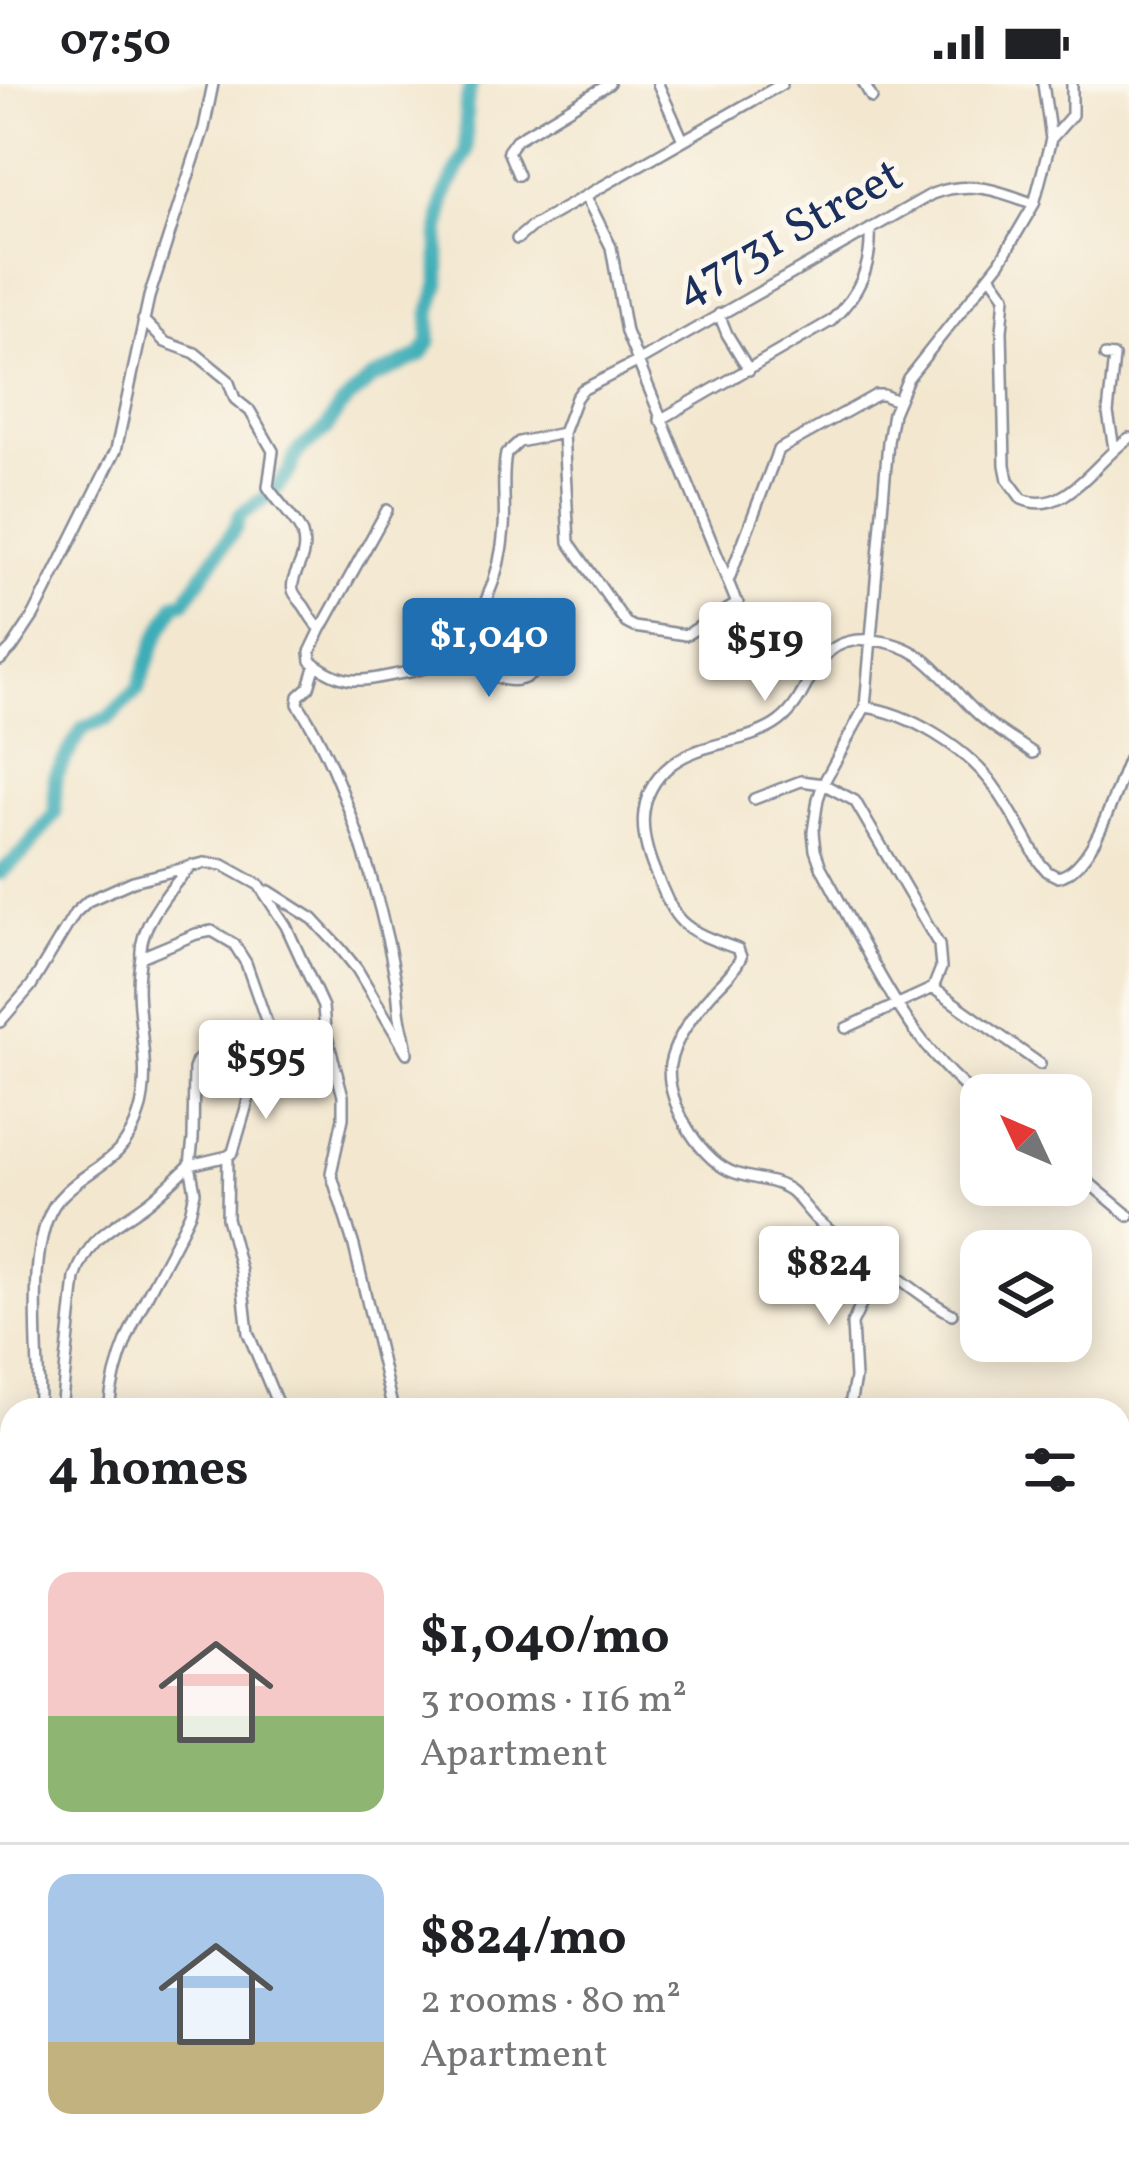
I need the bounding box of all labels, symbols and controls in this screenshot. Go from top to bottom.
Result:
text: 07:50 [60,11,171,74]
street label: 47731 Street [662,144,916,324]
pin: $1,040 [391,598,587,700]
pin: $519 [694,602,836,704]
text: $1,040 [430,610,548,664]
text: $519 [726,614,804,668]
pin: $595 [195,1020,337,1122]
text: $595 [226,1032,306,1086]
north arrow [960,1074,1092,1206]
map controls [960,1074,1092,1362]
pin: $824 [758,1226,900,1328]
button: layers [960,1230,1092,1362]
text: $824 [786,1238,872,1292]
text: 4 homes [48,1435,249,1506]
icon: filters [1017,1437,1083,1503]
text: $1,040/mo [420,1603,670,1674]
icon: home [144,1620,288,1764]
text: 3 rooms · 116 m² [420,1674,687,1728]
text: Apartment [420,1728,608,1782]
text: $824/mo [420,1904,627,1975]
icon: home [144,1922,288,2066]
text: 2 rooms · 80 m² [420,1975,681,2029]
text: Apartment [420,2029,608,2083]

